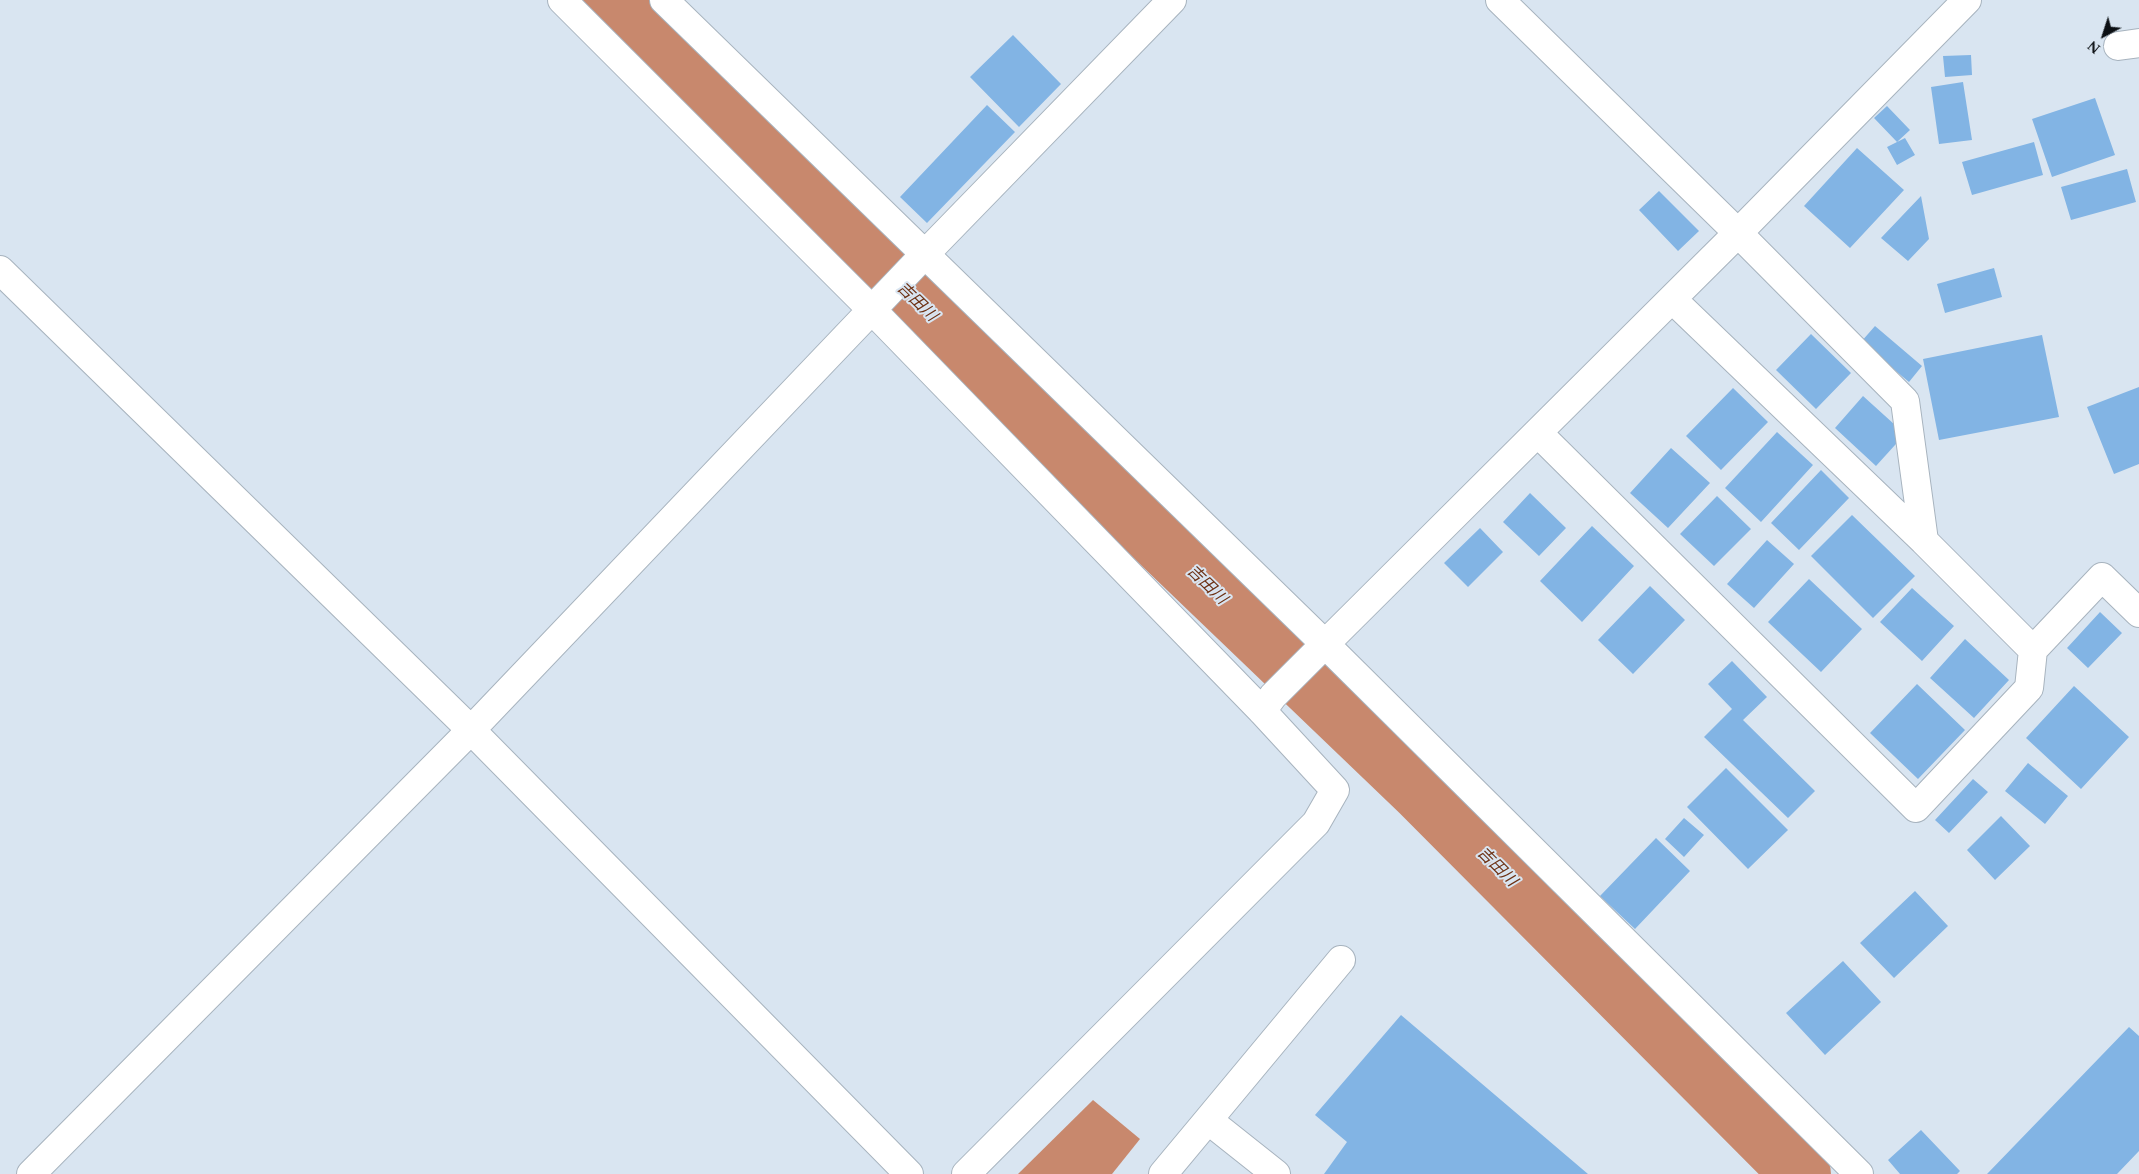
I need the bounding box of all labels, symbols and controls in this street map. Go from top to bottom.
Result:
north arrow [2079,10,2129,60]
text: N [2083,35,2105,59]
water label: 吉田川 [892,279,940,327]
water label: 吉田川 [1182,562,1230,610]
water label: 吉田川 [1472,844,1520,892]

